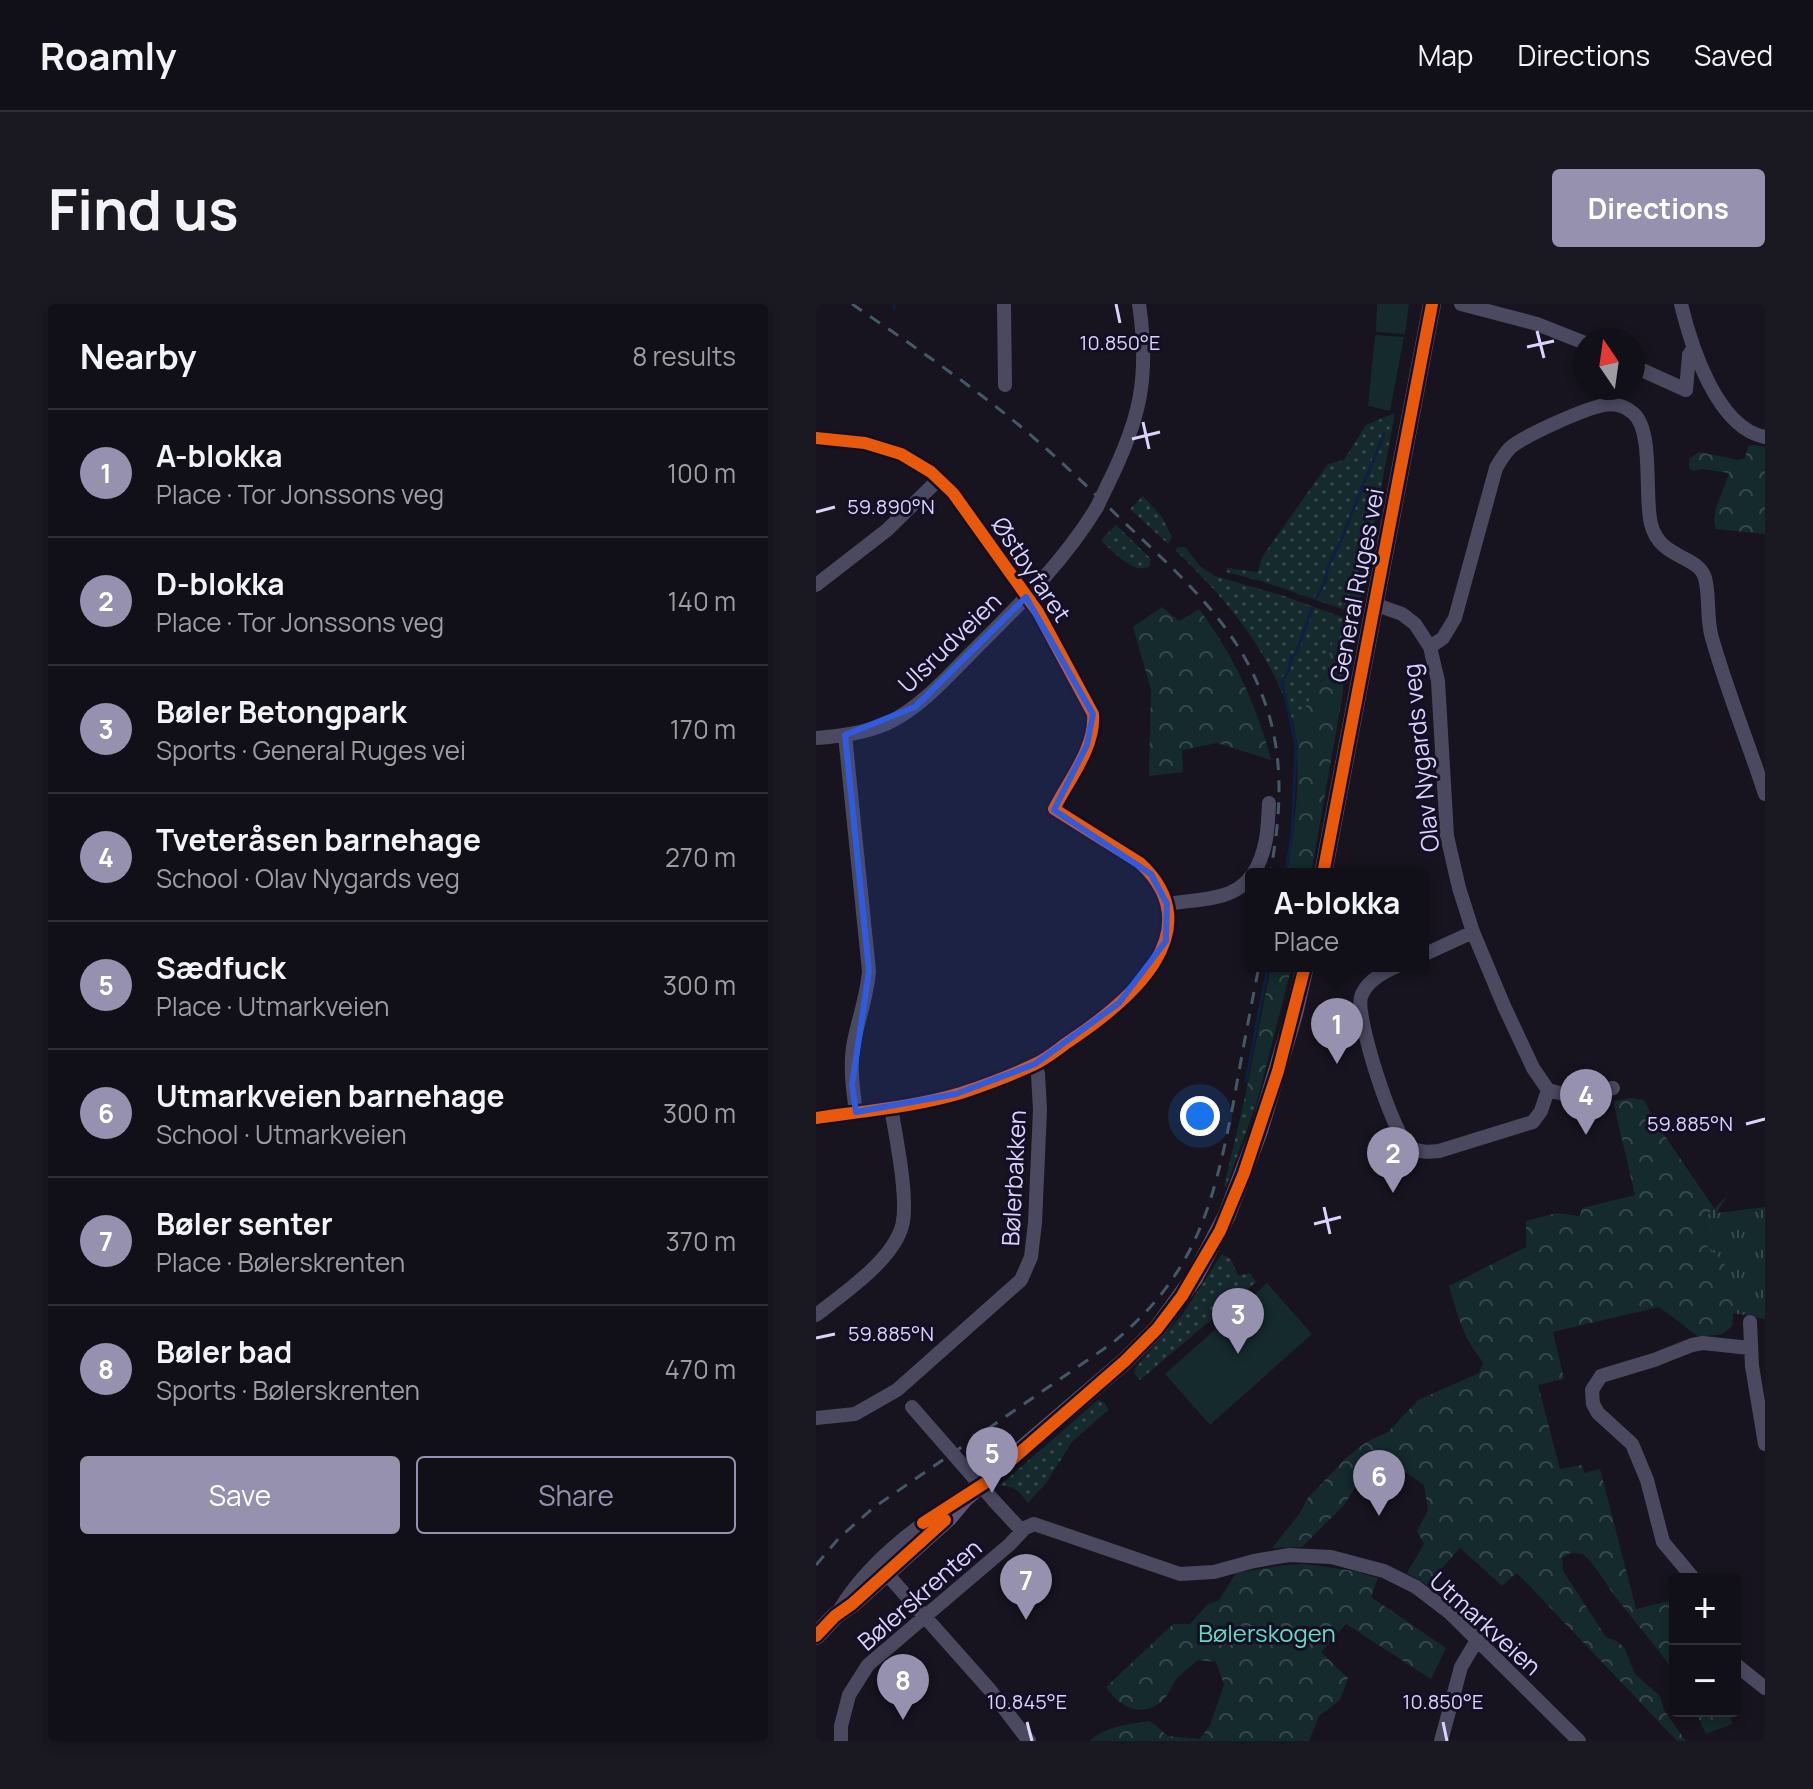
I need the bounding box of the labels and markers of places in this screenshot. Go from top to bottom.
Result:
pin: 1 [1311,998,1363,1064]
pin: 4 [1560,1069,1612,1135]
pin: 2 [1367,1127,1419,1193]
pin: 3 [1212,1288,1264,1354]
pin: 5 [966,1427,1018,1493]
pin: 6 [1353,1450,1405,1516]
pin: 7 [1000,1554,1052,1620]
pin: 8 [877,1654,929,1720]

